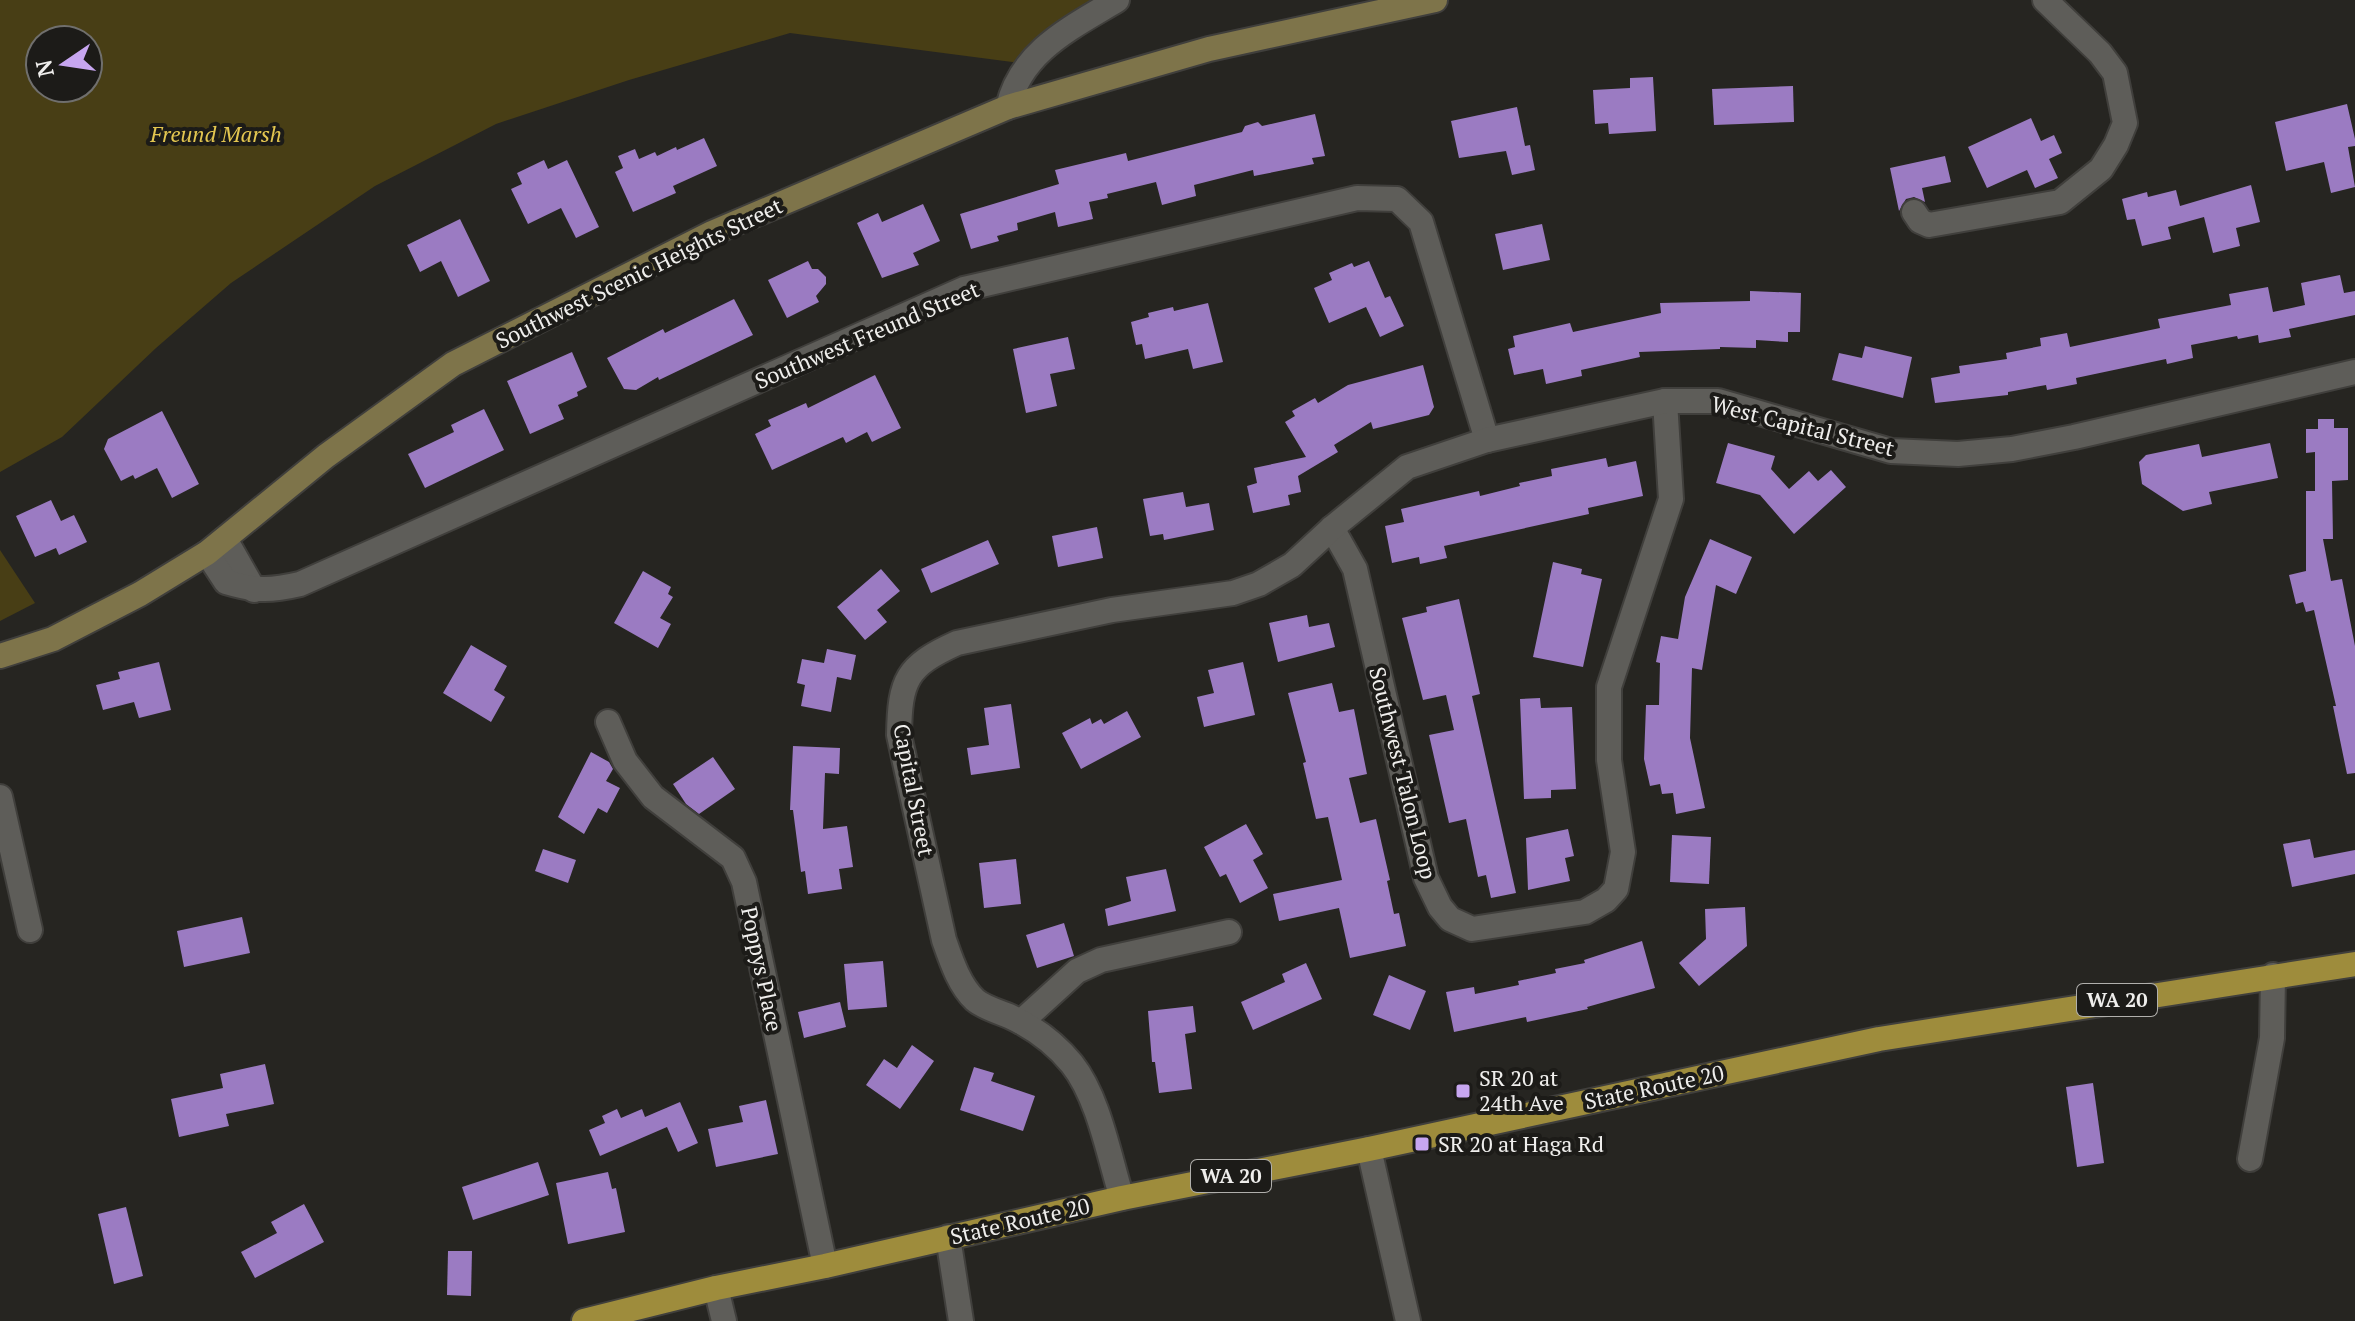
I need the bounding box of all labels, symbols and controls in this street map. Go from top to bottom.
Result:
north arrow [24,24,104,104]
text: N [28,57,60,80]
park label: Freund Marsh [149,119,282,148]
street label: Southwest Scenic Heights Street [491,190,787,355]
street label: Southwest Freund Street [750,274,983,395]
street label: West Capital Street [1709,389,1898,462]
street label: Southwest Talon Loop [1363,664,1444,882]
street label: Capital Street [887,721,942,859]
street label: Poppys Place [735,904,790,1034]
road number: WA 20 [2077,984,2157,1016]
street label: State Route 20 [1581,1058,1726,1115]
place label: SR 20 at 24th Ave [1479,1063,1564,1117]
marker: SR 20 at 24th Ave [1454,1082,1472,1100]
place label: SR 20 at Haga Rd [1438,1129,1604,1158]
marker: SR 20 at Haga Rd [1413,1135,1431,1153]
road number: WA 20 [1191,1160,1271,1192]
street label: State Route 20 [947,1190,1092,1251]

